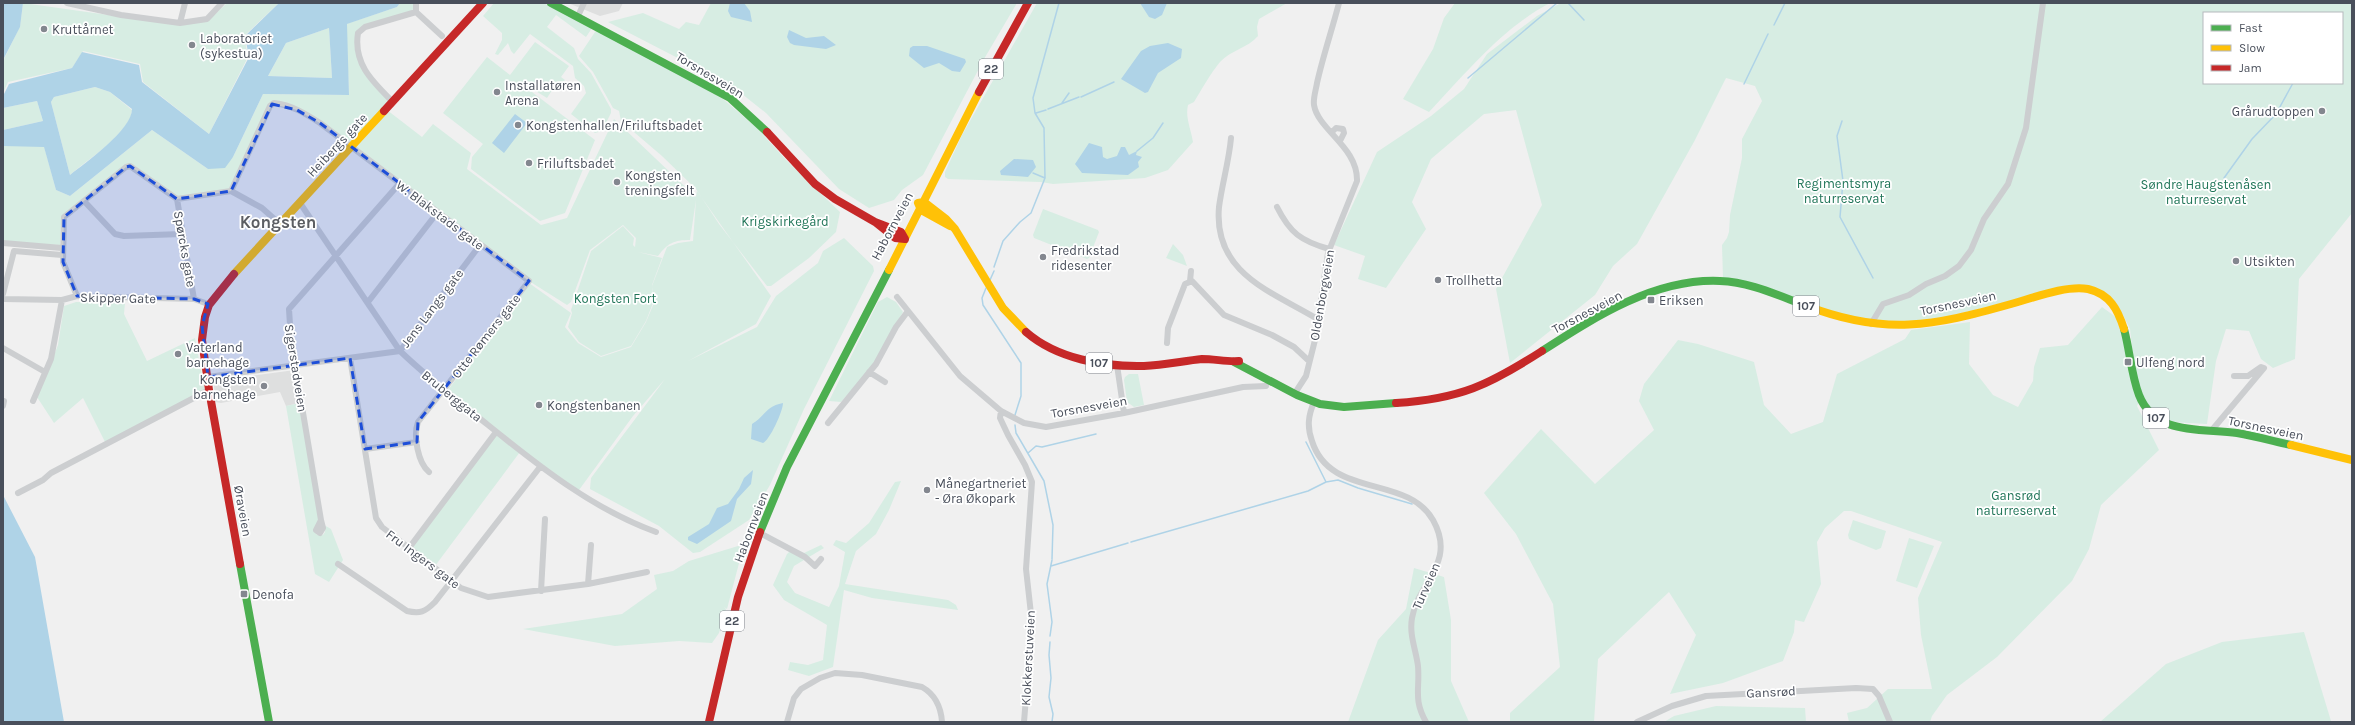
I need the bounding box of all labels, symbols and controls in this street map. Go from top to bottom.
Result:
legend [2203,12,2343,84]
text: Fast [2239,21,2263,35]
place label: Kruttårnet [52,22,114,37]
marker: Kruttårnet [39,24,49,34]
place label: Laboratoriet (sykestua) [200,31,272,61]
marker: Laboratoriet (sykestua) [187,40,197,50]
text: Slow [2239,41,2265,55]
street label: Torsnesveien [673,49,747,101]
road number: 22 [979,59,1003,79]
text: Jam [2239,61,2262,75]
place label: Installatøren Arena [505,78,581,108]
marker: Installatøren Arena [492,87,502,97]
place label: Grårudtoppen [2232,104,2314,119]
marker: Grårudtoppen [2317,106,2327,116]
street label: Heibergs gate [304,110,370,180]
place label: Kongstenhallen/Friluftsbadet [526,118,702,133]
marker: Kongstenhallen/Friluftsbadet [513,120,523,130]
place label: Friluftsbadet [537,156,614,171]
marker: Friluftsbadet [524,158,534,168]
place label: Kongsten treningsfelt [625,168,694,198]
park label: Regimentsmyra naturreservat [1797,176,1891,206]
street label: W. Blakstads gate [393,177,487,253]
marker: Kongsten treningsfelt [612,177,622,187]
park label: Søndre Haugstenåsen naturreservat [2141,177,2271,207]
street label: Habornveien [868,189,916,263]
street label: Spørcks gate [171,210,199,289]
district label: Kongsten [240,212,316,232]
park label: Krigskirkegård [741,214,829,229]
place label: Fredrikstad ridesenter [1051,243,1119,273]
street label: Oldenborgveien [1307,248,1337,342]
marker: Fredrikstad ridesenter [1038,252,1048,262]
place label: Utsikten [2244,254,2295,269]
marker: Utsikten [2231,256,2241,266]
street label: Jens Langs gate [398,266,466,350]
place label: Trollhetta [1446,273,1502,288]
marker: Trollhetta [1433,275,1443,285]
street label: Torsnesveien [1549,287,1625,337]
street label: Torsnesveien [1919,288,1997,318]
street label: Skipper Gate [80,290,156,306]
street label: Otte Rømers gate [449,291,524,381]
park label: Kongsten Fort [574,291,656,306]
place label: Eriksen [1659,293,1704,308]
marker: Eriksen [1646,295,1656,305]
road number: 107 [1793,296,1819,316]
street label: Sigerstadveien [282,323,310,413]
place label: Vaterland barnehage [186,340,249,370]
marker: Vaterland barnehage [173,349,183,359]
road number: 107 [1086,353,1112,373]
place label: Ulfeng nord [2136,355,2205,370]
marker: Ulfeng nord [2123,357,2133,367]
street label: Bruberggata [419,367,485,425]
place label: Kongsten barnehage [193,372,256,402]
marker: Kongsten barnehage [259,381,269,391]
street label: Torsnesveien [1050,393,1128,421]
place label: Kongstenbanen [547,398,641,413]
marker: Kongstenbanen [534,400,544,410]
road number: 107 [2143,408,2169,428]
street label: Torsnesveien [2227,413,2305,443]
place label: Månegartneriet - Øra Økopark [935,476,1027,506]
street label: Øraveien [231,484,255,538]
marker: Månegartneriet - Øra Økopark [922,485,932,495]
park label: Gansrød naturreservat [1976,488,2056,518]
street label: Habornveien [731,489,771,565]
street label: Fru Ingers gate [383,526,463,592]
street label: Turveien [1409,560,1443,612]
place label: Denofa [252,587,294,602]
marker: Denofa [239,589,249,599]
street label: Klokkerstuveien [1018,610,1038,706]
road number: 22 [720,611,744,631]
street label: Gansrød [1746,683,1796,701]

